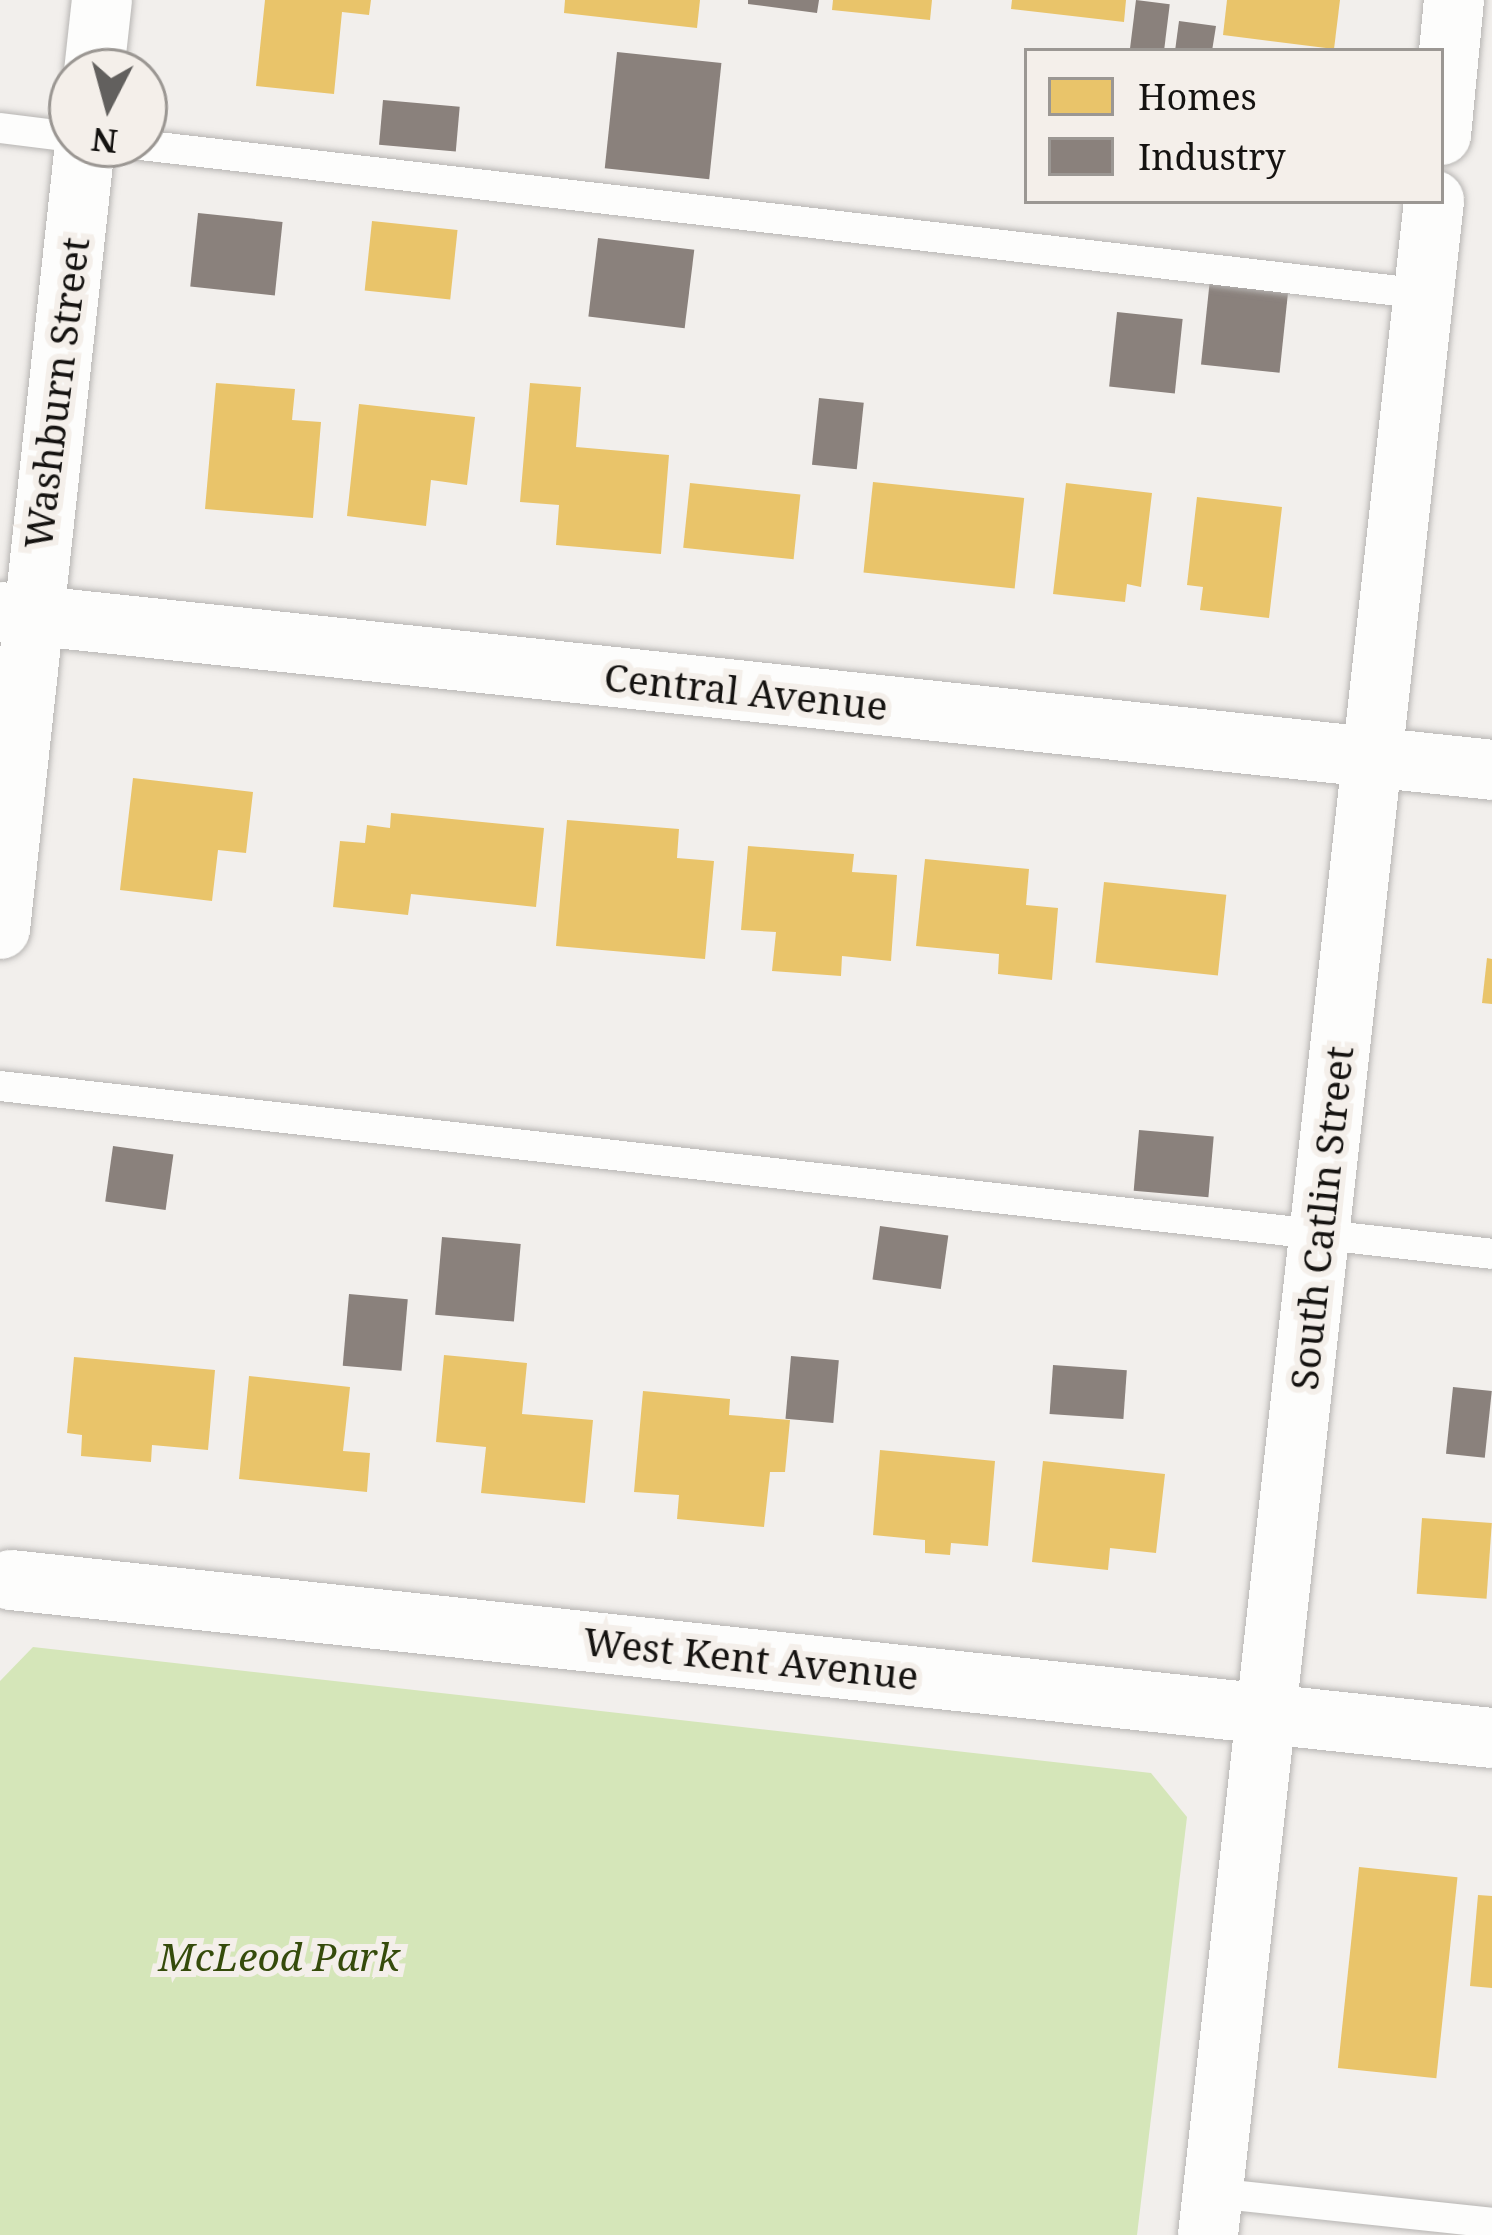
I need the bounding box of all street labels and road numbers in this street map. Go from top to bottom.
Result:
street label: Washburn Street [14,235,98,551]
street label: Central Avenue [602,653,890,729]
street label: South Catlin Street [1280,1044,1362,1392]
street label: West Kent Avenue [581,1617,921,1699]

